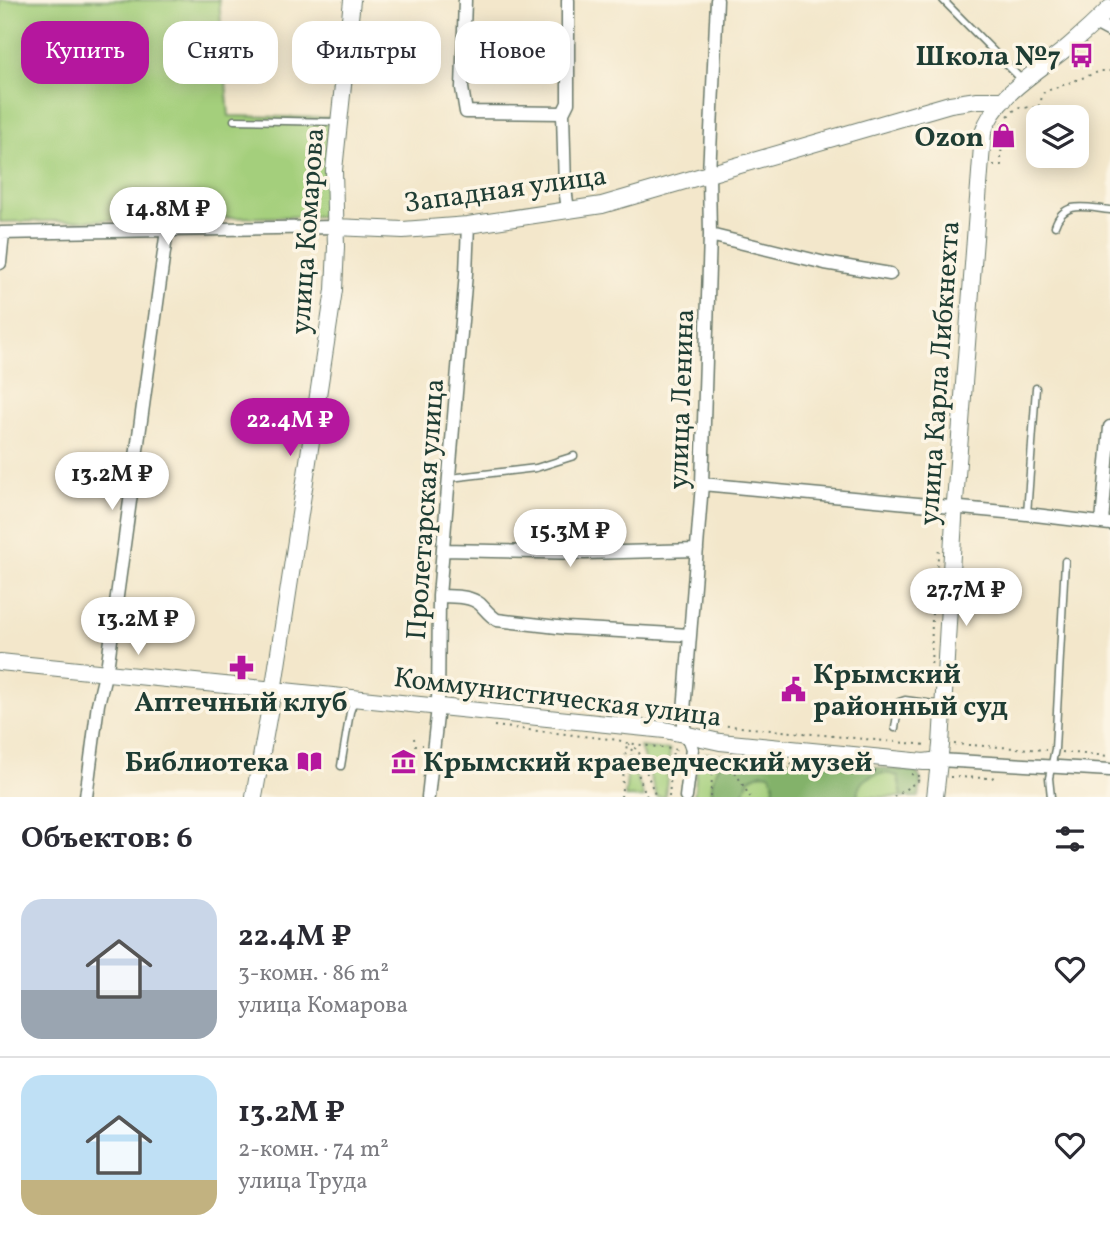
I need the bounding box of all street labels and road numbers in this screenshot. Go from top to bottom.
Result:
street label: улица Комарова [282,126,335,336]
street label: Западная улица [401,157,609,224]
street label: улица Карла Либкнехта [910,220,971,527]
street label: улица Ленина [660,308,705,490]
street label: Пролетарская улица [398,377,455,641]
street label: Коммунистическая улица [391,659,724,738]

